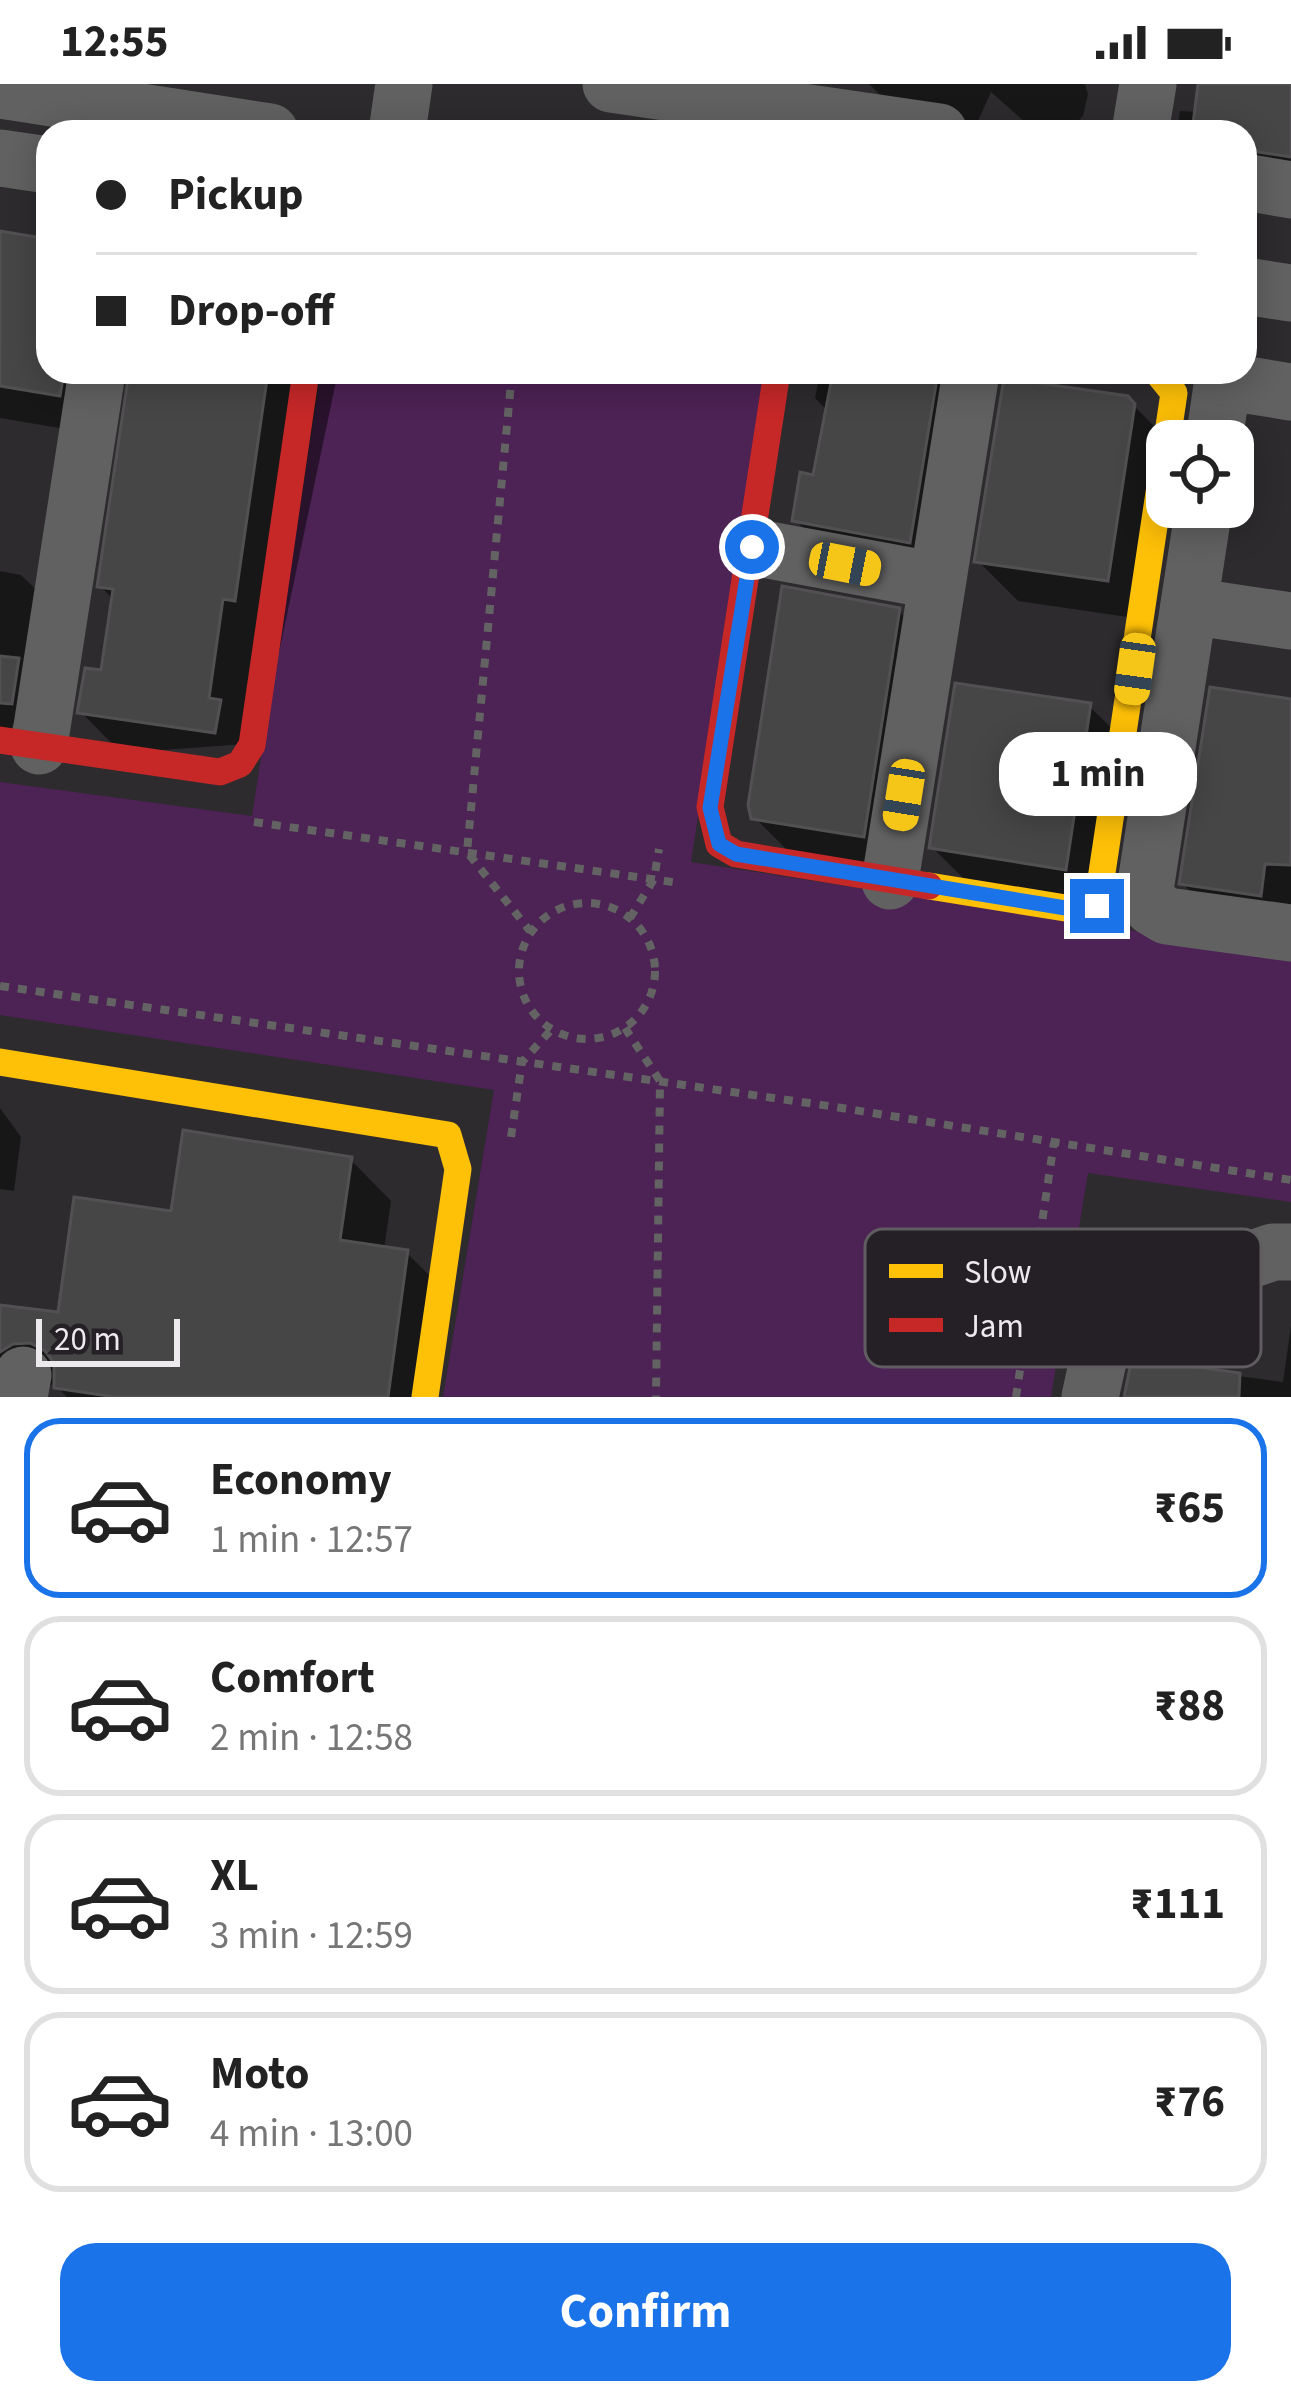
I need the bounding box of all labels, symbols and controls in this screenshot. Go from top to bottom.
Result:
text: 12:55 [60,10,169,74]
text: Pickup [168,163,304,227]
text: Drop-off [168,279,334,343]
map controls [1146,420,1254,528]
button: locate [1146,420,1254,528]
route start [725,520,779,574]
car [806,539,884,589]
car [1112,631,1158,707]
callout: 1 min [998,732,1196,816]
text: 1 min [1051,746,1145,802]
car [881,757,927,833]
route end [1070,879,1124,933]
legend [865,1229,1261,1367]
text: Slow [964,1249,1032,1296]
text: Jam [964,1303,1024,1350]
scale bar [36,1313,180,1366]
text: 20 m [54,1316,121,1363]
text: Economy [210,1448,392,1512]
icon: car [66,1454,174,1562]
text: ₹65 [1154,1476,1225,1540]
text: 1 min · 12:57 [210,1512,413,1568]
text: Comfort [210,1646,375,1710]
icon: car [66,1652,174,1760]
text: ₹88 [1154,1674,1225,1738]
text: 2 min · 12:58 [210,1710,413,1766]
text: XL [210,1844,259,1908]
icon: car [66,1850,174,1958]
text: ₹111 [1130,1872,1225,1936]
text: 3 min · 12:59 [210,1908,413,1964]
text: Moto [210,2042,309,2106]
icon: car [66,2048,174,2156]
text: ₹76 [1154,2070,1225,2134]
text: 4 min · 13:00 [210,2106,413,2162]
button: Confirm [60,2243,1231,2381]

